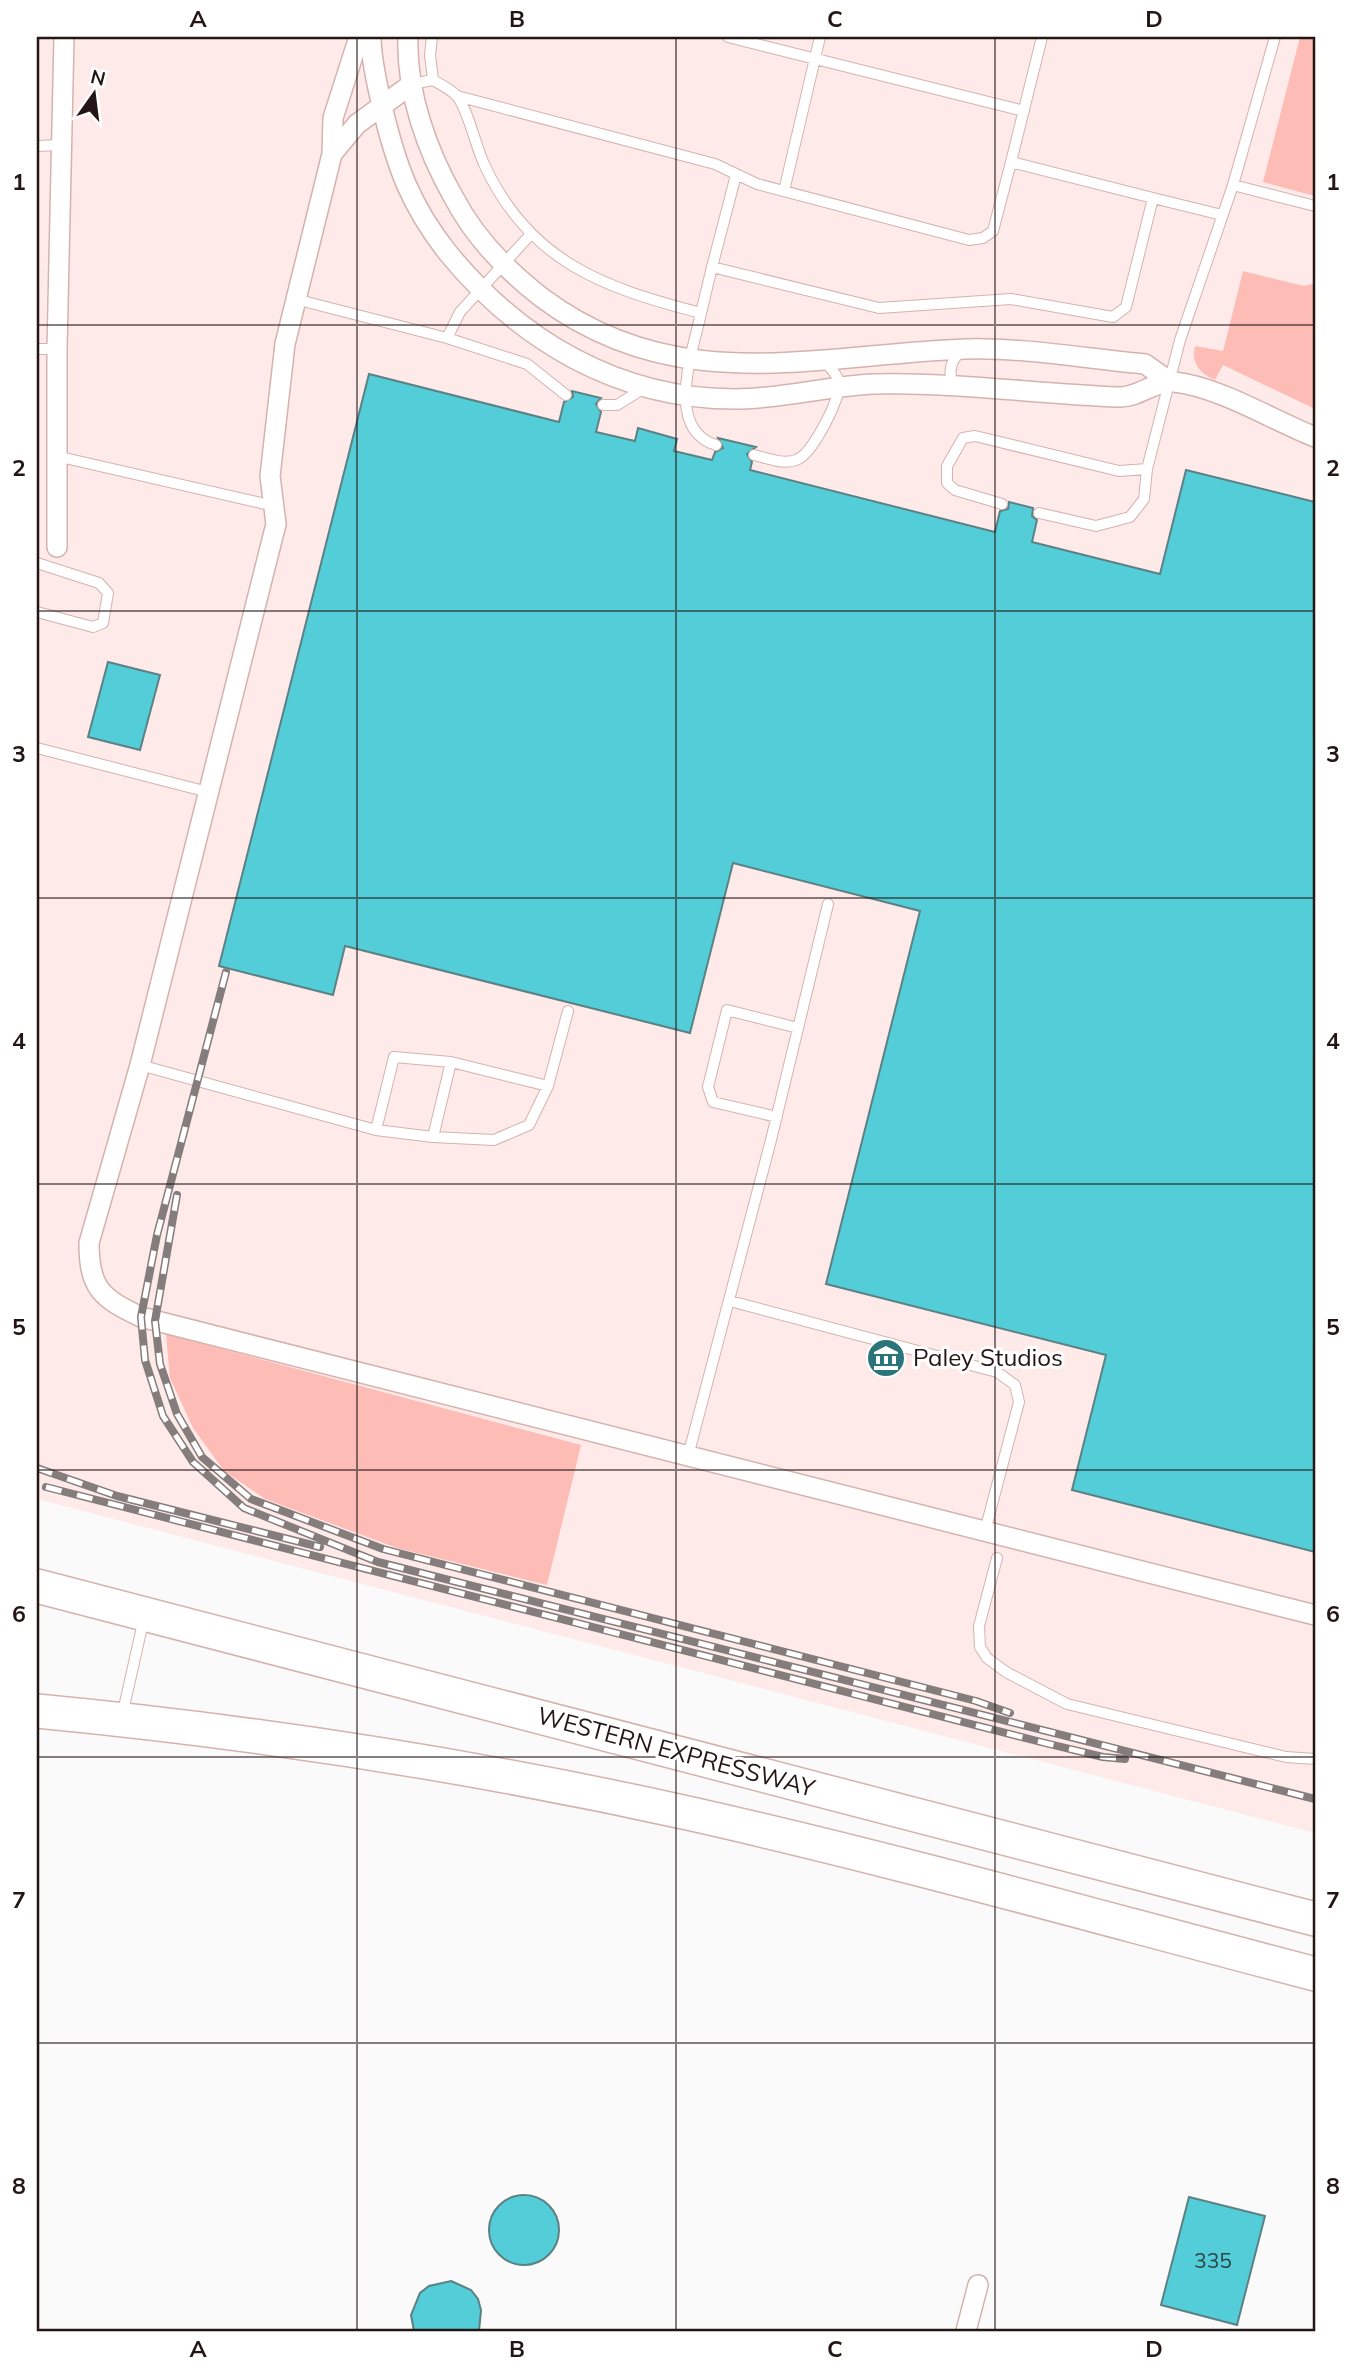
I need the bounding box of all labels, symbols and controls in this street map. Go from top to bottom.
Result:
text: A [189,4,207,33]
text: B [509,4,525,33]
text: C [827,4,843,33]
text: D [1145,4,1163,33]
north arrow [60,60,130,130]
text: N [88,64,108,91]
text: 1 [12,167,26,196]
text: 1 [1326,167,1340,196]
text: 2 [12,453,26,482]
text: 2 [1326,453,1340,482]
text: 3 [12,739,26,768]
text: 3 [1326,739,1340,768]
text: 4 [12,1026,26,1055]
text: 4 [1326,1026,1340,1055]
text: 5 [12,1312,26,1341]
text: 5 [1326,1312,1340,1341]
museum icon: Paley Studios [865,1337,907,1379]
place label: Paley Studios [913,1342,1063,1372]
text: 6 [12,1599,26,1628]
text: 6 [1326,1599,1340,1628]
street label: WESTERN EXPRESSWAY [534,1700,819,1803]
text: 7 [12,1885,26,1914]
text: 7 [1326,1885,1340,1914]
text: 8 [12,2171,26,2200]
text: 8 [1326,2171,1340,2200]
house number: 335 [1194,2247,1232,2273]
text: A [189,2334,207,2363]
text: B [509,2334,525,2363]
text: C [827,2334,843,2363]
text: D [1145,2334,1163,2363]

